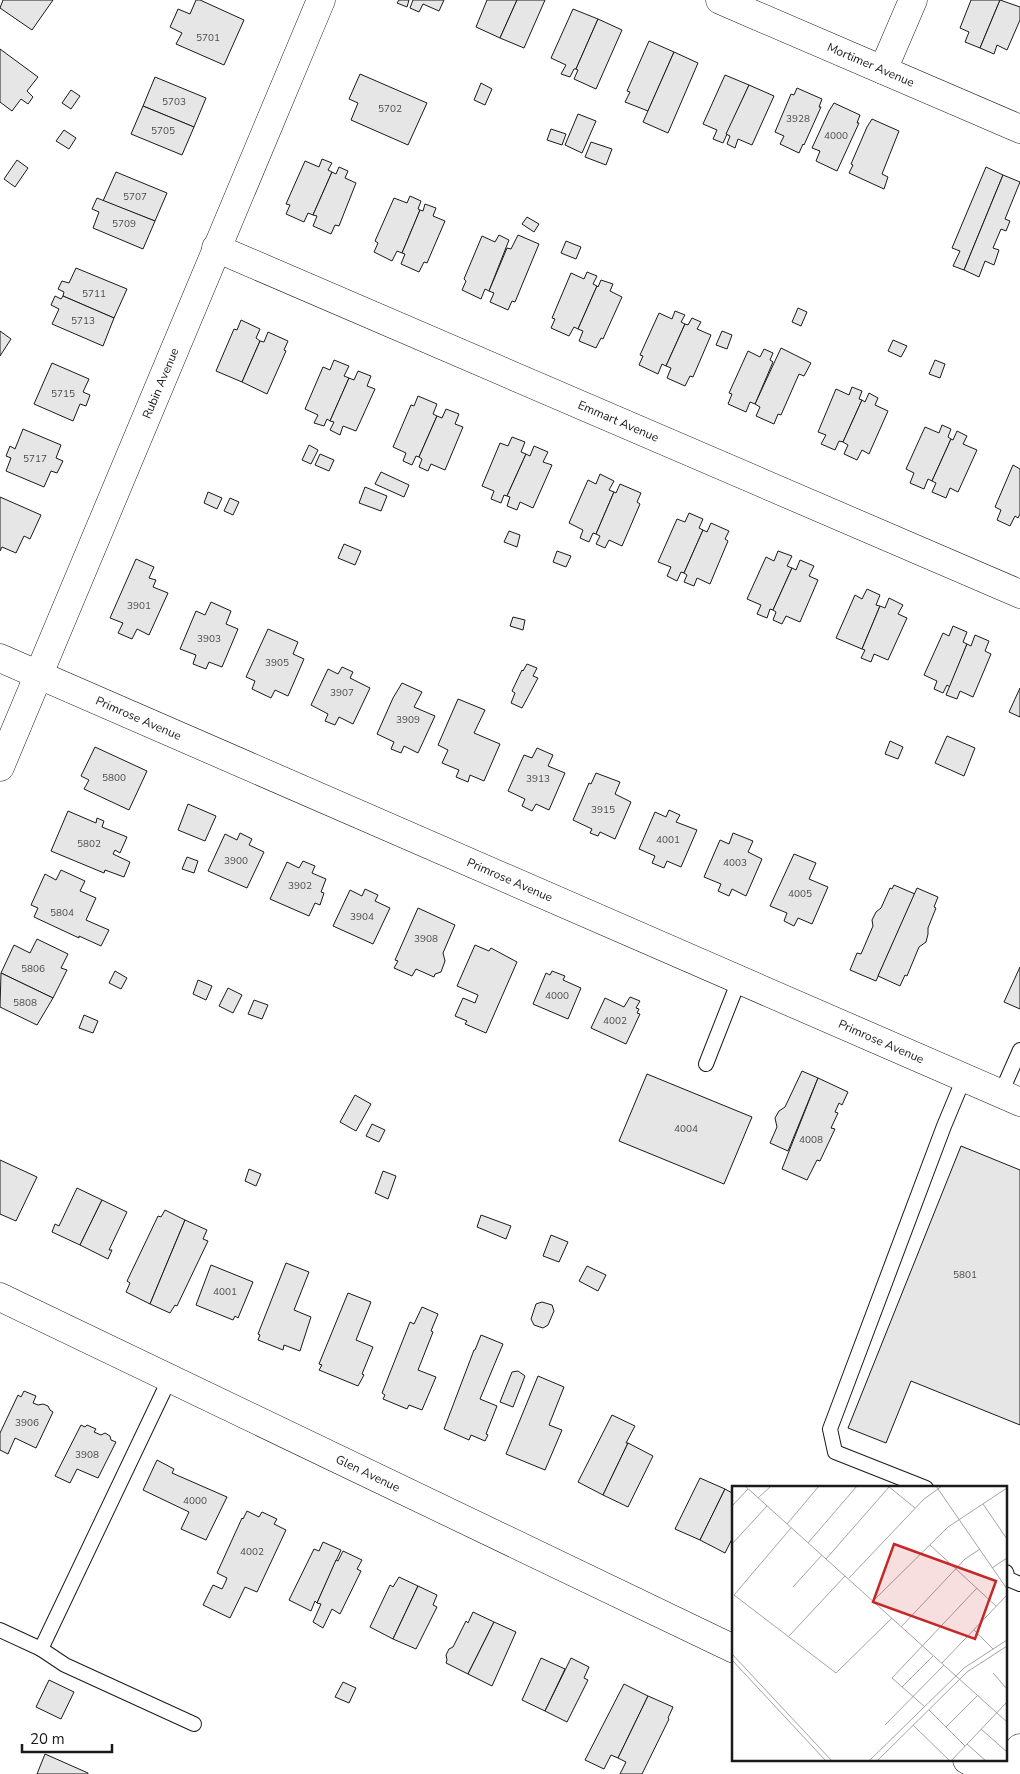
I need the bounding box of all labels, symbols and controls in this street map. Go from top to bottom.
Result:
house number: 5701 [196,31,220,45]
street label: Mortimer Avenue [825,39,917,91]
house number: 5703 [162,95,186,109]
house number: 5702 [378,102,402,116]
house number: 3928 [786,112,810,126]
house number: 5705 [151,124,175,138]
house number: 4000 [824,129,848,143]
house number: 5707 [123,190,147,204]
house number: 5709 [112,217,136,231]
house number: 5711 [82,287,106,301]
house number: 5713 [71,314,95,328]
street label: Rubin Avenue [139,345,183,421]
house number: 5715 [51,387,75,401]
street label: Emmart Avenue [575,397,661,446]
house number: 5717 [23,452,47,466]
house number: 3901 [127,599,151,613]
house number: 3903 [197,632,221,646]
house number: 3905 [265,656,289,670]
house number: 3907 [330,686,354,700]
street label: Primrose Avenue [93,693,184,744]
house number: 3909 [396,713,420,727]
house number: 5800 [102,771,126,785]
house number: 3913 [526,772,550,786]
house number: 3915 [591,803,615,817]
house number: 4001 [656,833,680,847]
house number: 5802 [77,837,101,851]
house number: 3900 [224,854,248,868]
street label: Primrose Avenue [464,854,555,906]
house number: 4003 [723,856,747,870]
house number: 3902 [288,879,312,893]
house number: 4005 [788,887,812,901]
house number: 5804 [50,906,74,920]
house number: 3904 [350,910,374,924]
house number: 3908 [414,932,438,946]
house number: 5806 [21,962,45,976]
house number: 4000 [545,989,569,1003]
house number: 5808 [13,996,37,1010]
house number: 4002 [603,1014,627,1028]
street label: Primrose Avenue [836,1016,926,1067]
house number: 4004 [674,1122,698,1136]
house number: 4008 [799,1133,823,1147]
house number: 5801 [953,1268,977,1282]
house number: 4001 [213,1285,237,1299]
house number: 3906 [15,1416,39,1430]
house number: 3908 [75,1448,99,1462]
street label: Glen Avenue [333,1451,403,1496]
inset map [732,1486,1008,1762]
house number: 4000 [183,1494,207,1508]
house number: 4002 [240,1545,264,1559]
scale bar [22,1722,112,1754]
text: 20 m [30,1729,65,1749]

